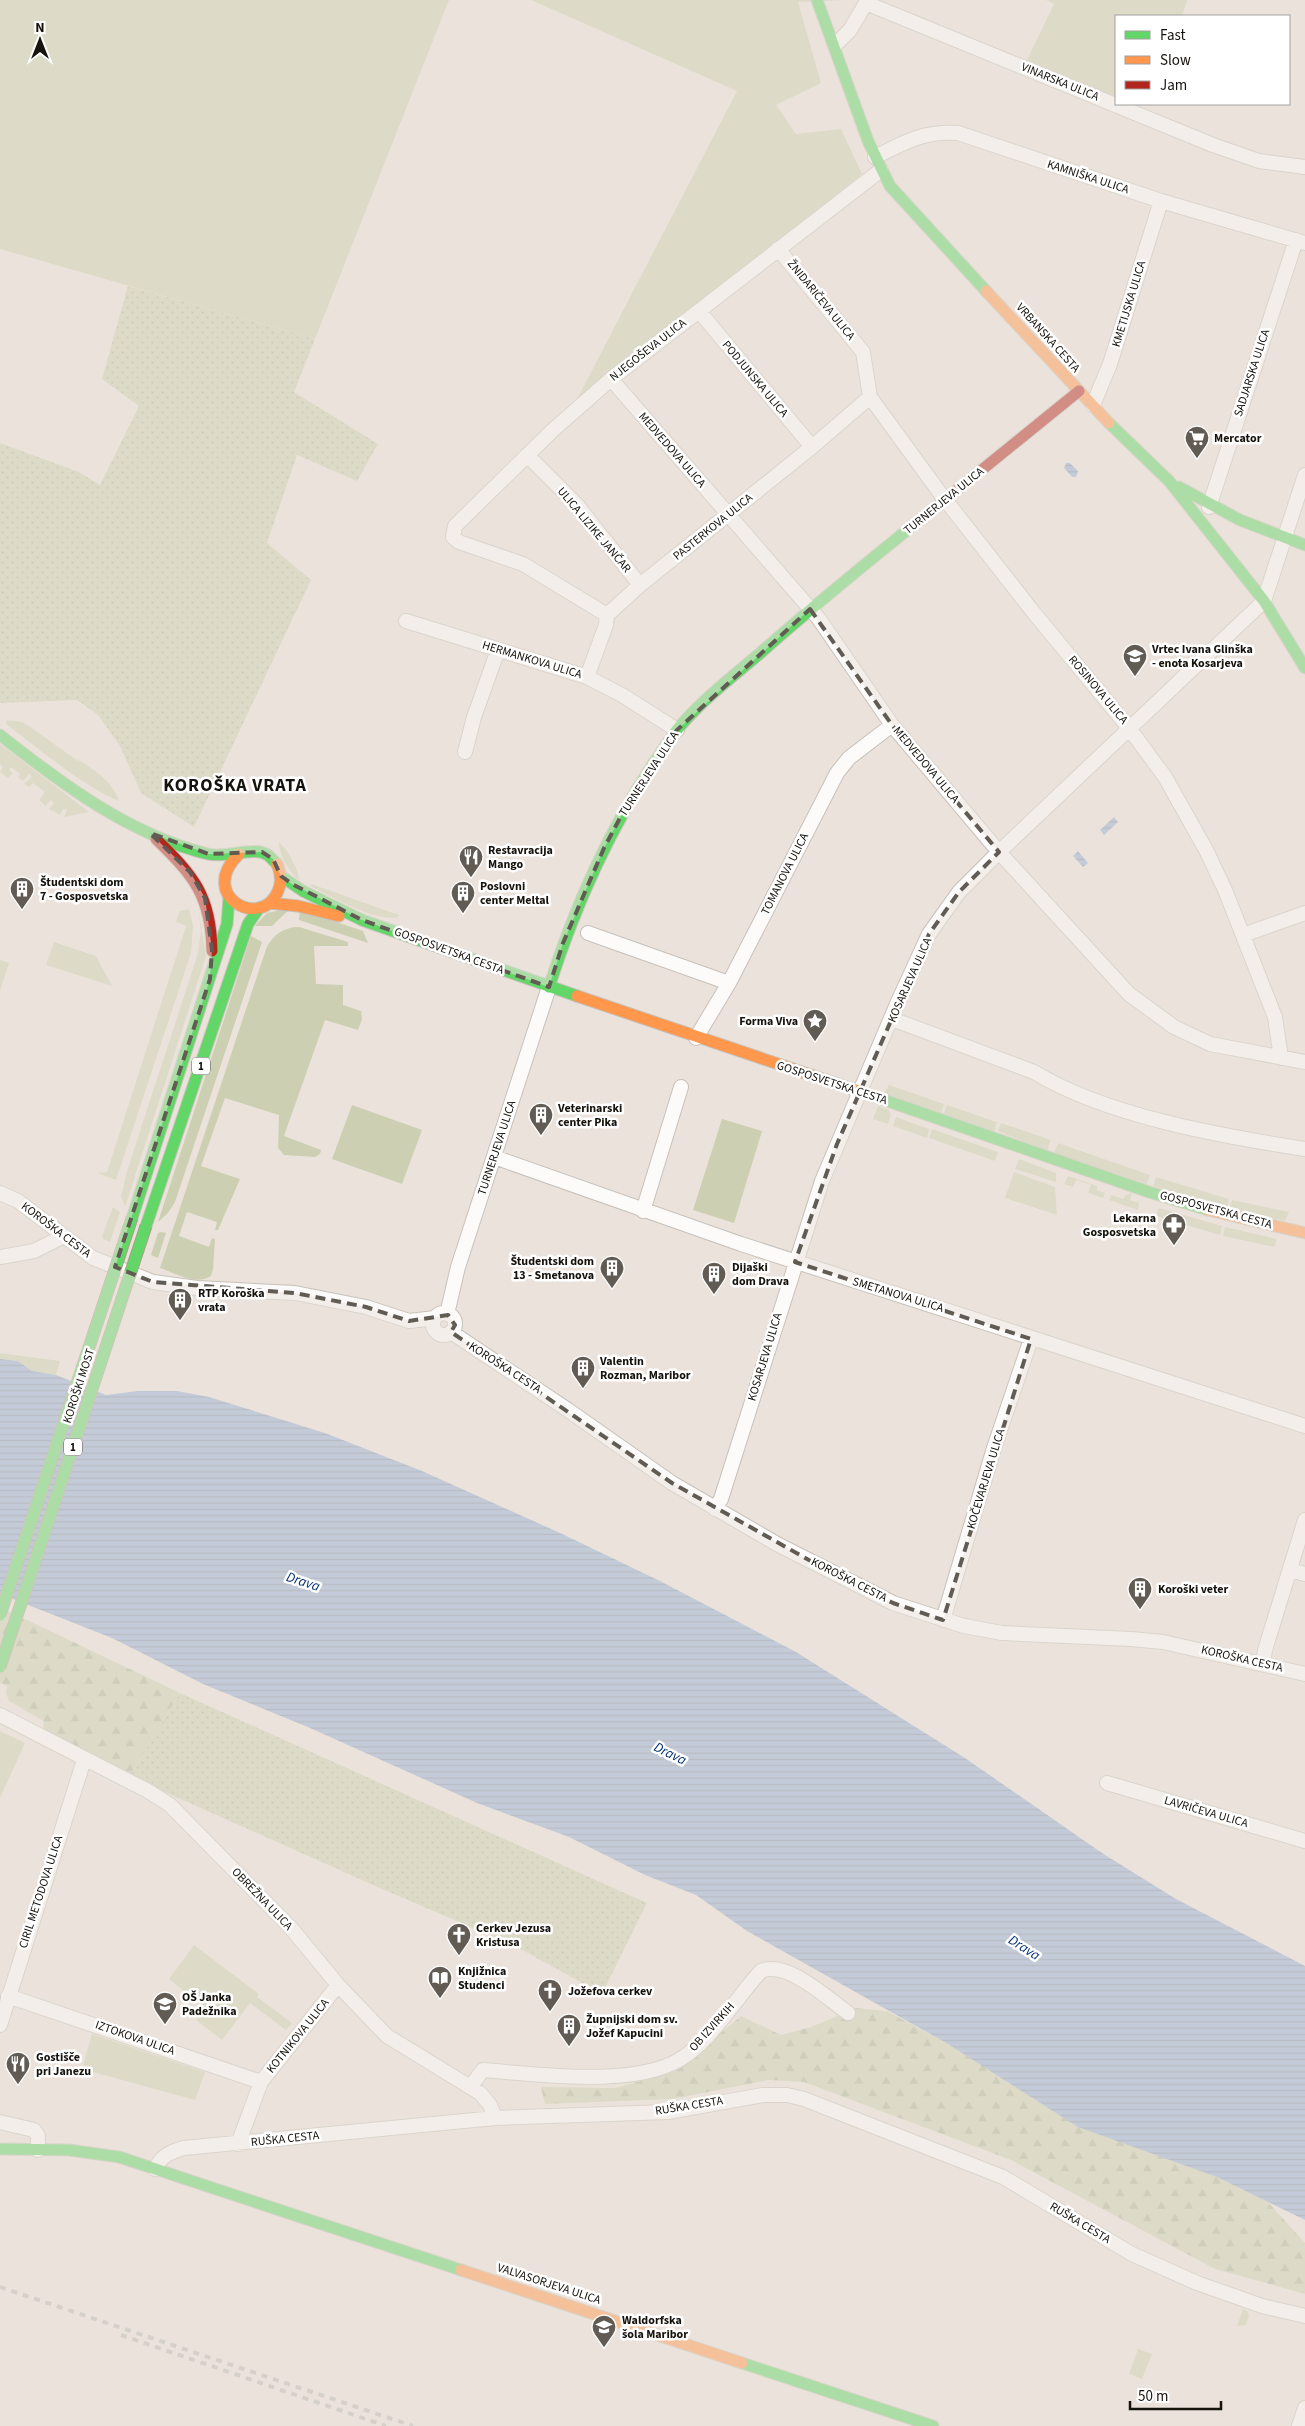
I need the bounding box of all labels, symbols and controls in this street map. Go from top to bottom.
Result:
north arrow [15,15,65,65]
legend [1115,15,1290,105]
text: N [35,18,45,38]
text: Fast [1160,25,1186,46]
text: Slow [1160,50,1191,71]
street label: VINARSKA ULICA [1019,59,1102,106]
text: Jam [1160,75,1187,96]
street label: KAMNIŠKA ULICA [1045,156,1132,198]
street label: ŽNIDARIČEVA ULICA [783,256,859,344]
street label: KMETIJSKA ULICA [1108,258,1150,349]
street label: VRBANSKA CESTA [1012,299,1084,377]
street label: NJEGOŠEVA ULICA [606,314,690,385]
street label: SADJARSKA ULICA [1230,327,1274,419]
street label: PODJUNSKA ULICA [718,337,792,421]
street label: MEDVEDOVA ULICA [634,409,710,492]
supermarket icon: Mercator [1184,425,1210,459]
place label: Mercator [1214,430,1262,447]
street label: TURNERJEVA ULICA [900,463,988,539]
street label: ULICA LIZIKE JANČAR [553,484,635,577]
street label: PASTERKOVA ULICA [670,489,757,564]
street label: HERMANKOVA ULICA [480,637,584,683]
place label: Vrtec Ivana Glinška - enota Kosarjeva [1151,641,1253,672]
school or university icon: Vrtec Ivana Glinška - enota Kosarjeva [1122,643,1148,677]
street label: ROSINOVA ULICA [1064,652,1132,728]
street label: MEDVEDOVA ULICA [889,723,963,807]
street label: TURNERJEVA ULICA [615,728,683,820]
district label: KOROŠKA VRATA [163,773,307,798]
street label: TOMANOVA ULICA [757,830,813,918]
place label: Restavracija Mango [488,842,553,873]
restaurant icon: Restavracija Mango [458,844,484,878]
place label: Študentski dom 7 - Gosposvetska [40,874,128,905]
building icon: Študentski dom 7 - Gosposvetska [9,876,35,910]
place label: Poslovni center Meltal [480,878,550,909]
building icon: Poslovni center Meltal [450,880,476,914]
street label: GOSPOSVETSKA CESTA [392,923,507,979]
street label: KOSARJEVA ULICA [884,934,937,1025]
place icon: Forma Viva [802,1008,828,1042]
place label: Forma Viva [739,1013,798,1030]
street label: GOSPOSVETSKA CESTA [775,1057,890,1109]
road number: 1 [192,1058,210,1074]
street label: TURNERJEVA ULICA [474,1098,520,1198]
place label: Veterinarski center Pika [557,1100,622,1131]
building icon: Veterinarski center Pika [528,1102,554,1136]
street label: GOSPOSVETSKA CESTA [1158,1187,1274,1233]
street label: KOROŠKA CESTA [18,1198,95,1262]
place label: Lekarna Gosposvetska [1083,1210,1156,1241]
pharmacy icon: Lekarna Gosposvetska [1161,1212,1187,1246]
place label: Študentski dom 13 - Smetanova [510,1253,594,1284]
building icon: Študentski dom 13 - Smetanova [599,1255,625,1289]
place label: Dijaški dom Drava [732,1259,789,1290]
building icon: Dijaški dom Drava [701,1261,727,1295]
street label: SMETANOVA ULICA [850,1273,946,1317]
place label: RTP Koroška vrata [198,1285,265,1316]
building icon: RTP Koroška vrata [167,1287,193,1321]
street label: KOSARJEVA ULICA [744,1310,787,1403]
street label: KOROŠKA CESTA [465,1338,545,1398]
street label: KOROŠKI MOST [59,1346,99,1426]
place label: Valentin Rozman, Maribor [599,1353,691,1384]
building icon: Valentin Rozman, Maribor [570,1355,596,1389]
street label: KOČEVARJEVA ULICA [963,1426,1009,1531]
road number: 1 [64,1438,82,1455]
street label: KOROŠKA CESTA [808,1553,890,1607]
water label: Drava [284,1567,323,1597]
building icon: Koroški veter [1127,1576,1153,1610]
place label: Koroški veter [1158,1581,1229,1598]
street label: KOROŠKA CESTA [1199,1641,1285,1677]
water label: Drava [650,1738,690,1771]
street label: LAVRIČEVA ULICA [1162,1792,1250,1832]
street label: CIRIL METODOVA ULICA [15,1833,67,1951]
street label: OBREŽNA ULICA [228,1864,297,1935]
place label: Cerkev Jezusa Kristusa [476,1920,551,1951]
church icon: Cerkev Jezusa Kristusa [446,1922,472,1956]
water label: Drava [1004,1930,1044,1966]
place label: Knjižnica Studenci [458,1963,506,1994]
library icon: Knjižnica Studenci [427,1965,453,1999]
church icon: Jožefova cerkev [537,1978,563,2012]
place label: Jožefova cerkev [568,1983,653,2000]
place label: OŠ Janka Padežnika [182,1989,237,2020]
school or university icon: OŠ Janka Padežnika [152,1991,178,2025]
street label: KOTNIKOVA ULICA [263,1995,334,2077]
street label: OB IZVIRKIH [685,1999,739,2055]
place label: Župnijski dom sv. Jožef Kapucini [586,2011,678,2042]
building icon: Župnijski dom sv. Jožef Kapucini [556,2013,582,2047]
street label: IZTOKOVA ULICA [93,2016,178,2060]
place label: Gostišče pri Janezu [36,2049,91,2080]
restaurant icon: Gostišče pri Janezu [5,2051,31,2085]
street label: RUŠKA CESTA [654,2092,725,2120]
street label: RUŠKA CESTA [250,2127,320,2151]
street label: RUŠKA CESTA [1046,2198,1114,2248]
street label: VALVASORJEVA ULICA [495,2259,603,2309]
place label: Waldorfska šola Maribor [622,2312,688,2343]
school or university icon: Waldorfska šola Maribor [591,2314,617,2348]
scale bar [1130,2378,1221,2410]
text: 50 m [1138,2386,1168,2407]

